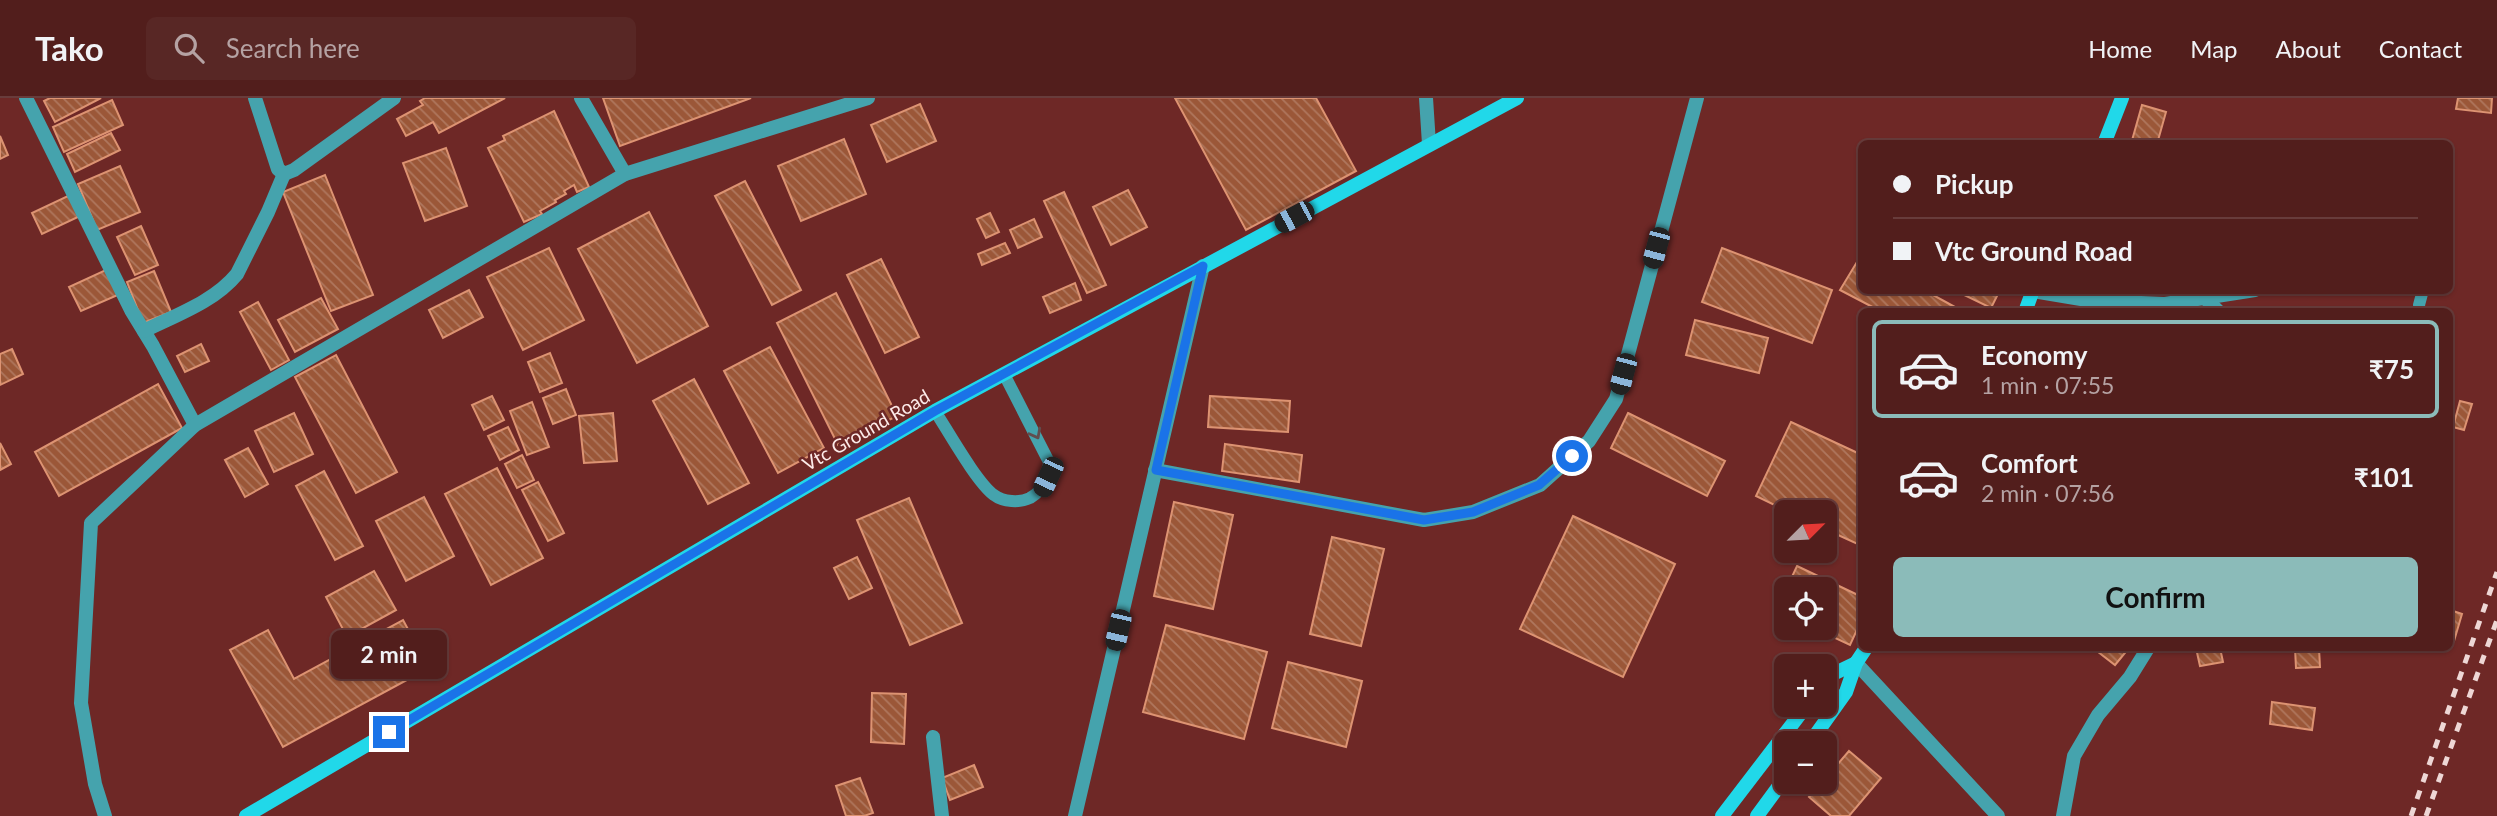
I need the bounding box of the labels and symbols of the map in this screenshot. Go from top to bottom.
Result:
car [1271,198,1318,236]
car [1641,225,1672,271]
car [1608,351,1639,397]
street label: Vtc Ground Road [798,384,933,475]
one-way arrow [1028,427,1041,439]
route start [1556,440,1588,472]
car [1030,454,1067,500]
north arrow [1774,500,1838,564]
car [1104,607,1133,653]
callout: 2 min [331,630,447,680]
route end [373,716,405,748]

